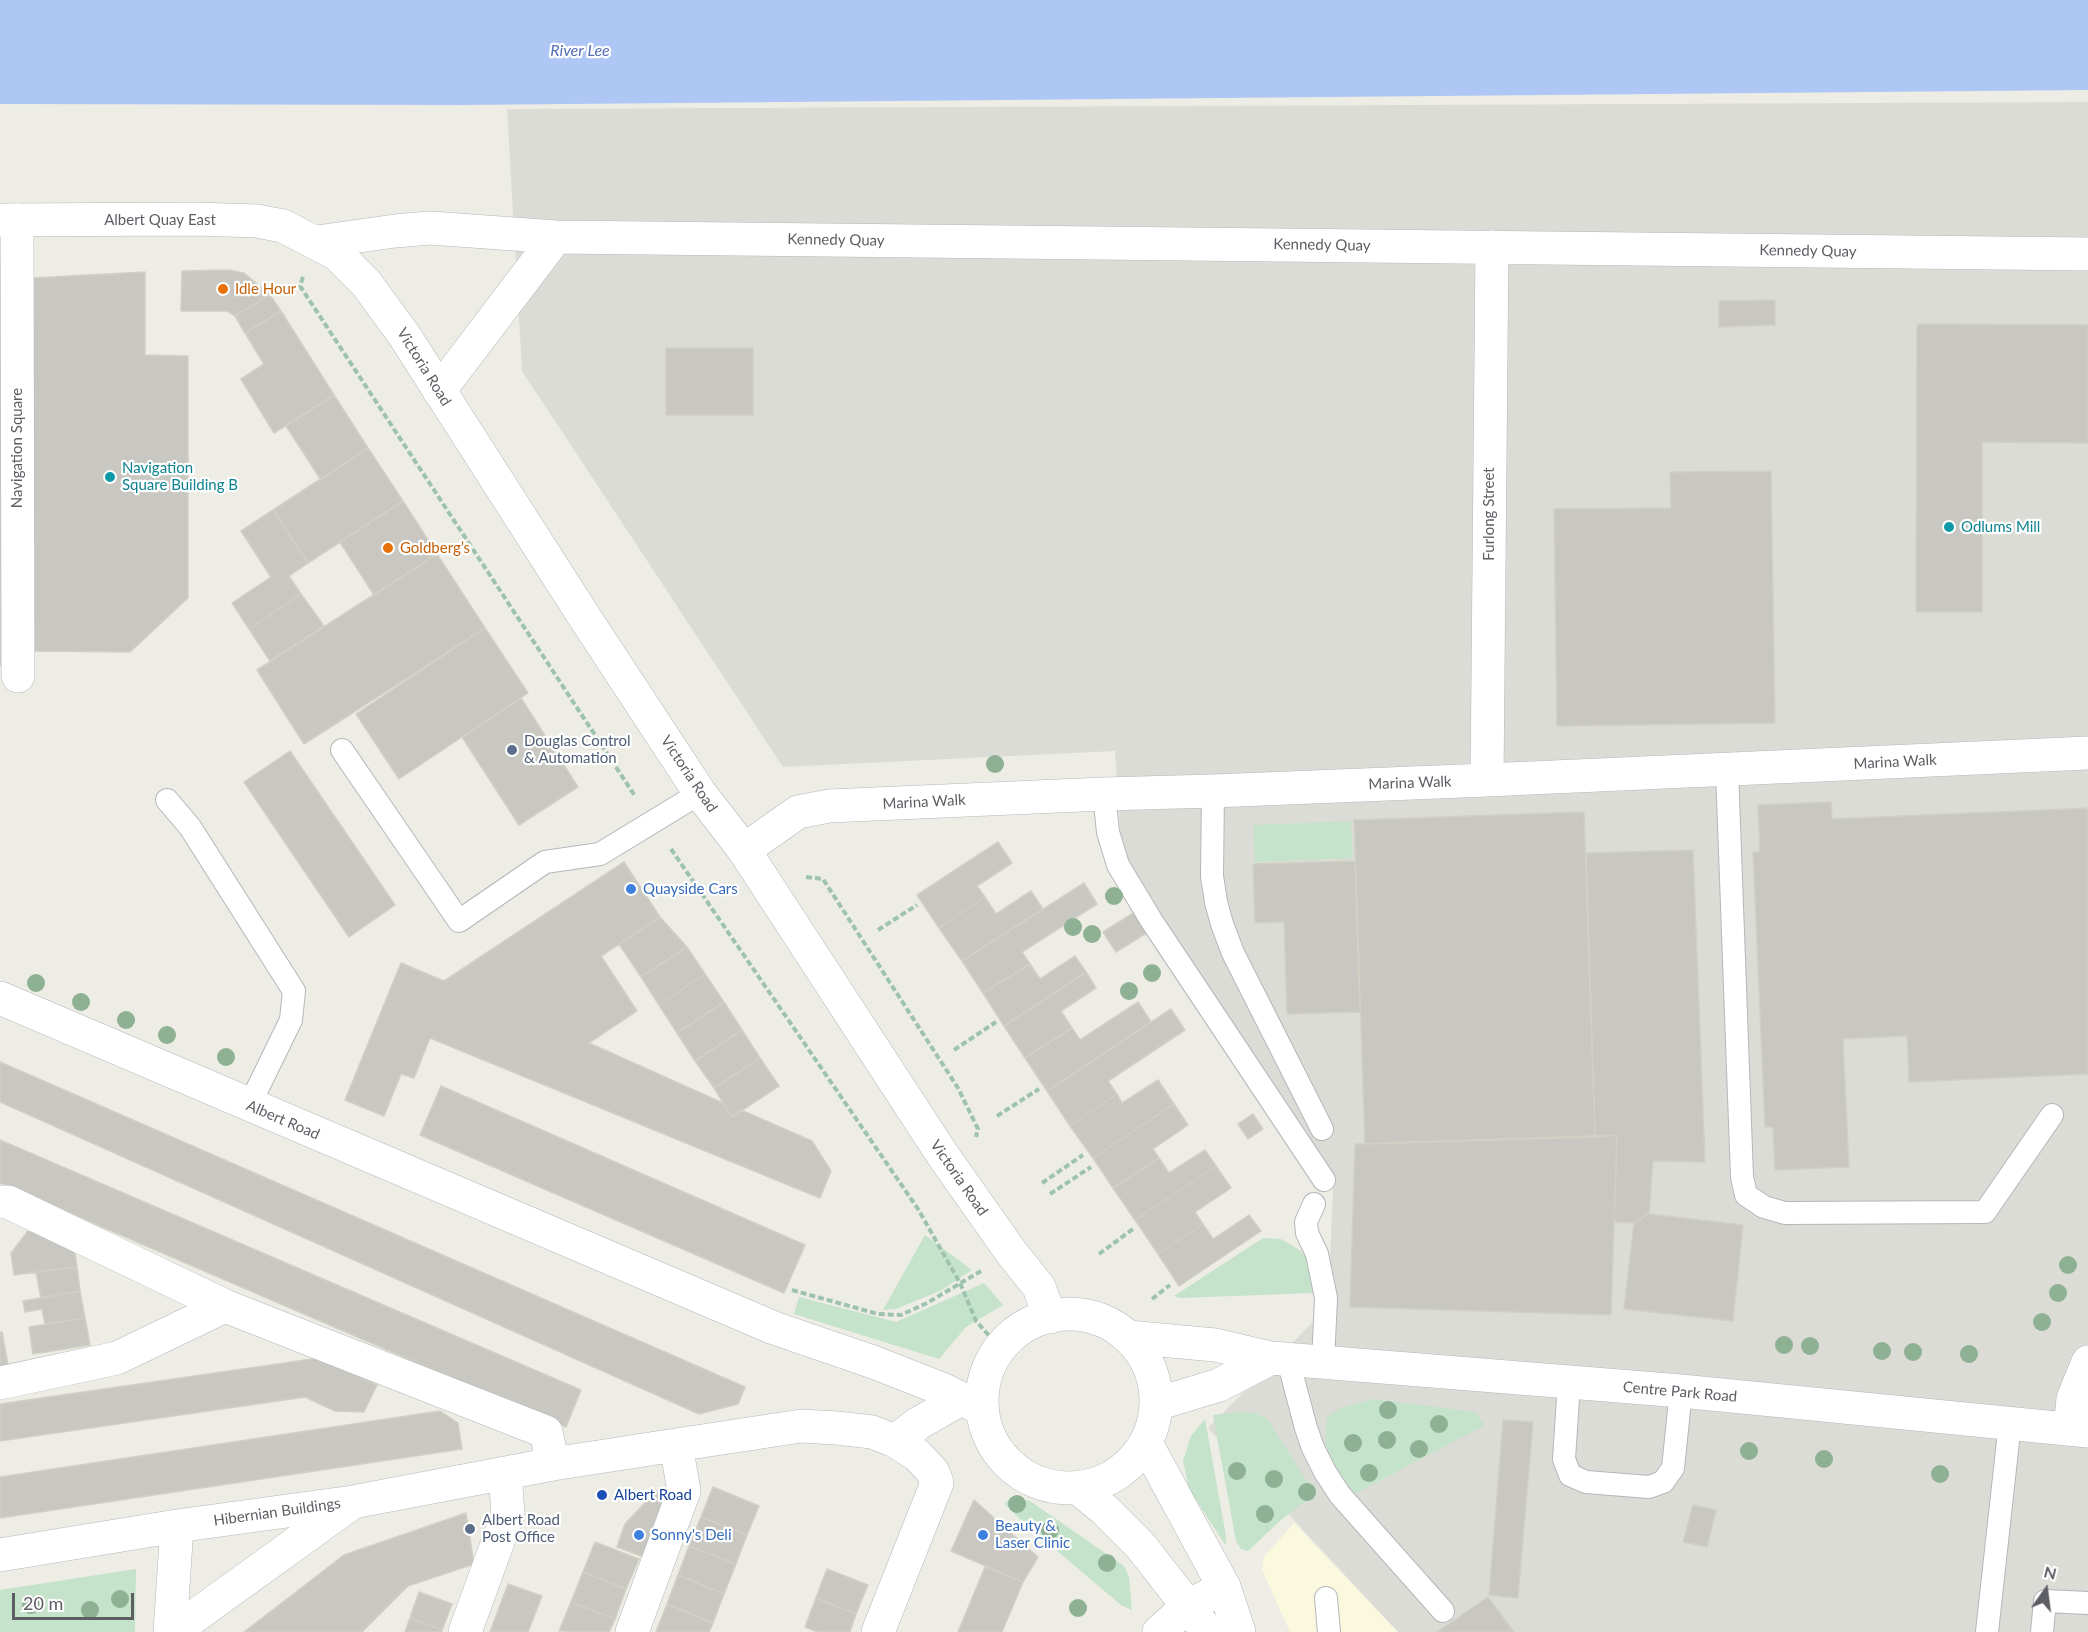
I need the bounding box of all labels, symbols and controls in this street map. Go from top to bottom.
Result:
water label: River Lee [550,41,610,61]
street label: Albert Quay East [104,211,216,229]
street label: Kennedy Quay [787,230,885,250]
street label: Kennedy Quay [1273,235,1371,255]
street label: Kennedy Quay [1759,241,1857,261]
place label: Idle Hour [235,280,296,298]
marker: Idle Hour [216,282,230,296]
street label: Victoria Road [393,325,455,409]
street label: Navigation Square [8,388,26,508]
place label: Navigation Square Building B [122,459,238,494]
street label: Furlong Street [1480,467,1498,561]
marker: Navigation Square Building B [103,470,117,484]
place label: Odlums Mill [1961,518,2040,536]
marker: Odlums Mill [1942,520,1956,534]
place label: Goldberg’s [400,539,470,557]
marker: Goldberg’s [381,541,395,555]
place label: Douglas Control & Automation [524,732,631,767]
street label: Victoria Road [657,732,721,816]
marker: Douglas Control & Automation [505,743,519,757]
street label: Marina Walk [1853,751,1937,773]
street label: Marina Walk [1368,773,1452,793]
street label: Marina Walk [882,791,966,813]
place label: Quayside Cars [643,880,738,898]
marker: Quayside Cars [624,882,638,896]
street label: Albert Road [244,1096,322,1144]
street label: Victoria Road [926,1137,992,1219]
street label: Centre Park Road [1622,1378,1738,1406]
place label: Albert Road [614,1486,692,1504]
marker: Albert Road [595,1488,609,1502]
street label: Hibernian Buildings [212,1494,342,1530]
place label: Albert Road Post Office [482,1511,560,1546]
place label: Beauty & Laser Clinic [995,1517,1070,1552]
marker: Albert Road Post Office [463,1522,477,1536]
place label: Sonny's Deli [651,1526,732,1544]
marker: Sonny's Deli [632,1528,646,1542]
marker: Beauty & Laser Clinic [976,1528,990,1542]
north arrow [2016,1560,2076,1620]
text: N [2042,1561,2059,1583]
scale bar [15,1581,136,1619]
text: 20 m [23,1592,63,1614]

